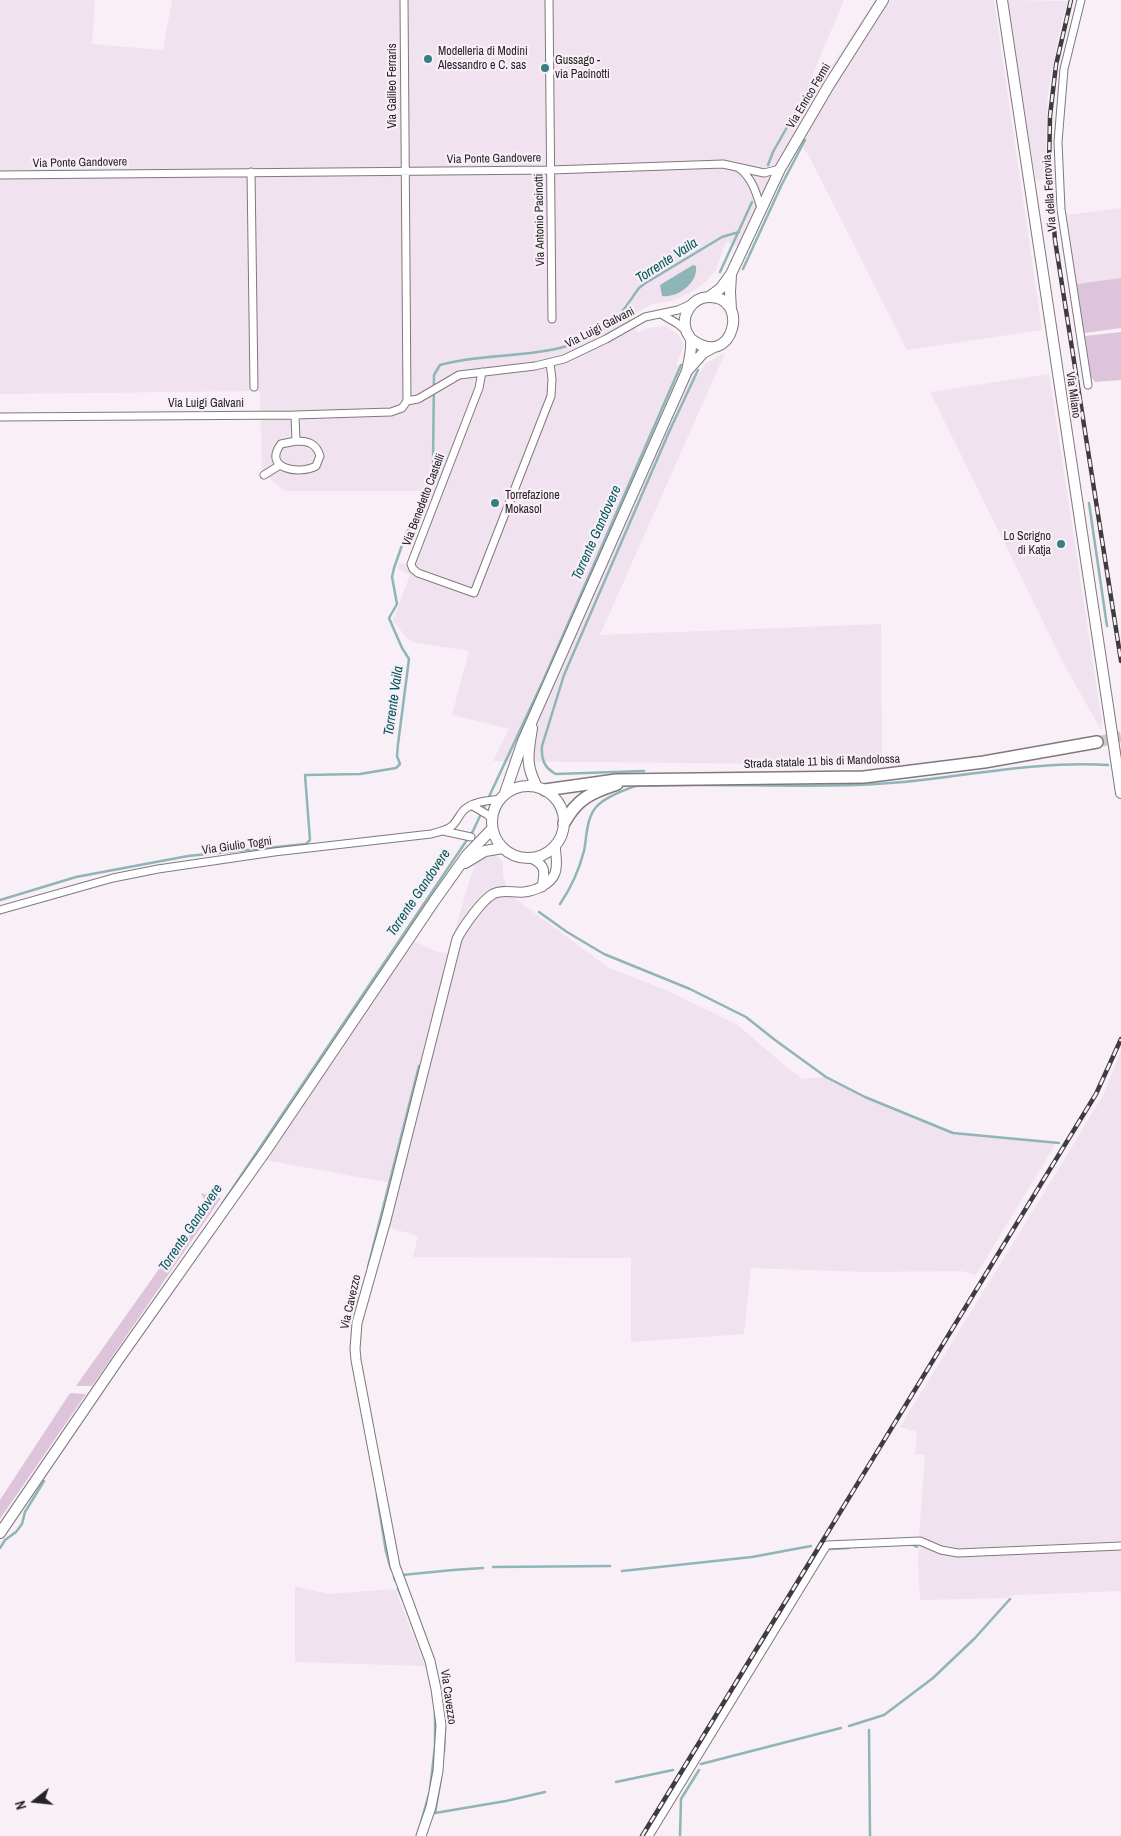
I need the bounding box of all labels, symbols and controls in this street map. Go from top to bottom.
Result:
street label: Via Galileo Ferraris [386,43,400,129]
place label: Modelleria di Modini Alessandro e C. sas [438,45,528,73]
marker: Modelleria di Modini Alessandro e C. sas [422,53,434,65]
place label: Gussago - via Pacinotti [555,54,610,82]
street label: Via Enrico Fermi [784,61,834,131]
marker: Gussago - via Pacinotti [539,62,551,74]
street label: Via Ponte Gandovere [447,151,541,167]
street label: Via della Ferrovia [1040,154,1060,232]
street label: Via Ponte Gandovere [33,155,127,171]
street label: Via Antonio Pacinotti [532,173,548,267]
water label: Torrente Vaila [633,235,701,287]
street label: Via Luigi Galvani [563,304,637,352]
street label: Via Milano [1063,371,1083,419]
street label: Via Luigi Galvani [168,397,244,411]
street label: Via Benedetto Castelli [400,452,448,548]
water label: Torrente Gandovere [569,483,625,583]
place label: Torrefazione Mokasol [505,489,560,517]
marker: Torrefazione Mokasol [489,497,501,509]
place label: Lo Scrigno di Katja [1003,530,1051,558]
marker: Lo Scrigno di Katja [1055,538,1067,550]
water label: Torrente Vaila [381,665,407,737]
street label: Strada statale 11 bis di Mandolossa [744,752,900,772]
street label: Via Giulio Togni [201,834,273,858]
water label: Torrente Gandovere [384,846,454,940]
water label: Torrente Gandovere [156,1181,226,1275]
street label: Via Cavezzo [338,1273,364,1331]
street label: Via Cavezzo [437,1668,459,1726]
north arrow [10,1776,60,1826]
text: N [11,1799,30,1812]

